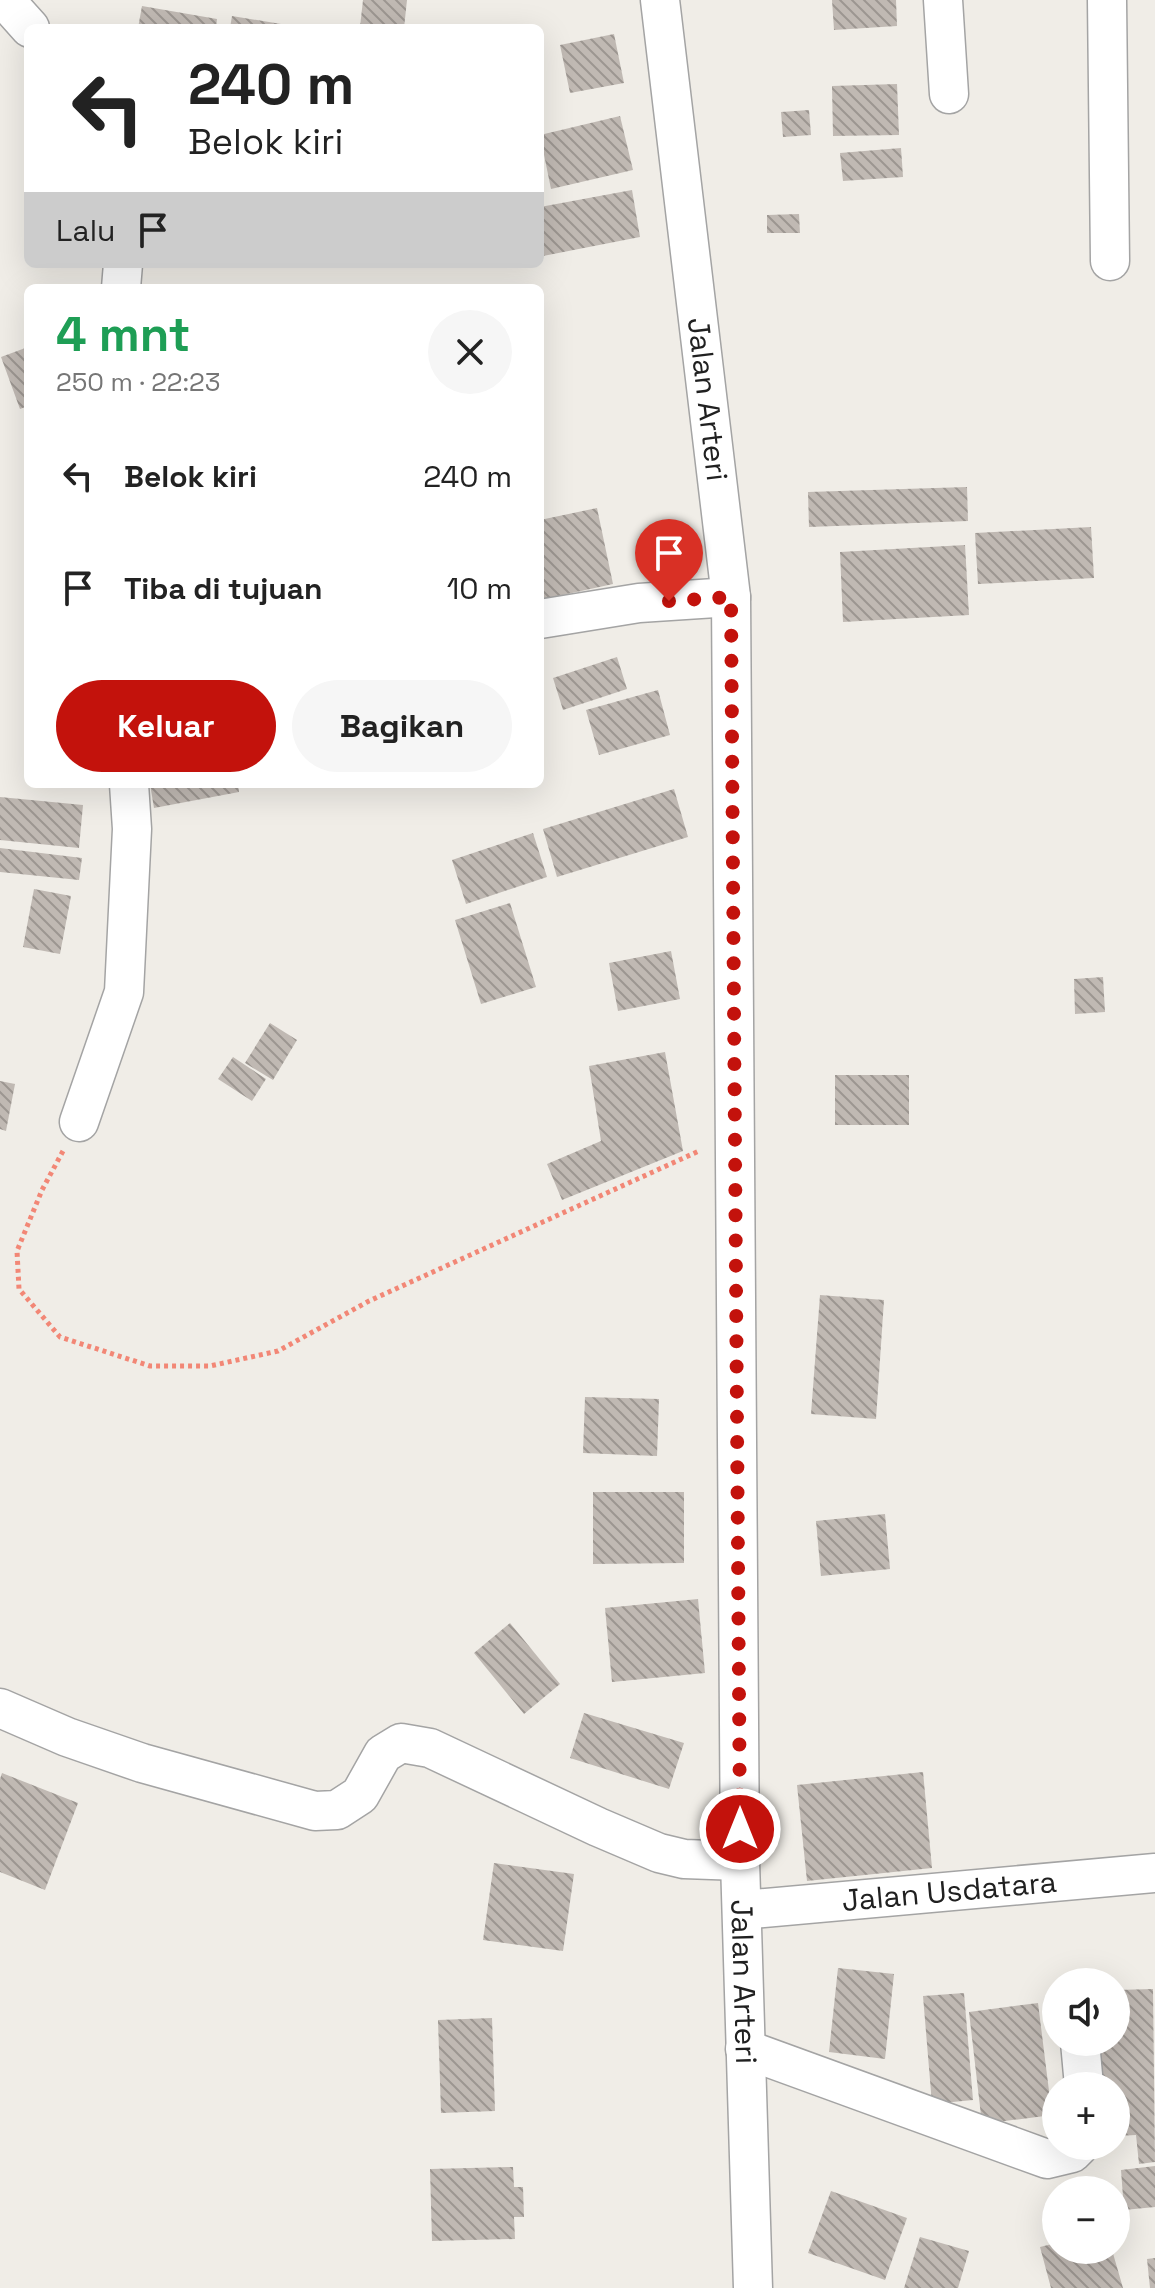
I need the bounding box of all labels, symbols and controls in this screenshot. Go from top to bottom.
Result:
text: 240 m [188,49,354,120]
icon: left [56,56,160,160]
text: Belok kiri [188,119,343,165]
icon: arrive [131,208,175,252]
text: Lalu [56,211,115,250]
text: 4 mnt [56,304,191,365]
button: close [428,310,512,394]
street label: Jalan Arteri [679,315,737,483]
text: 250 m · 22:23 [56,365,220,399]
icon: left [56,454,100,498]
text: Belok kiri [124,457,257,496]
text: 240 m [423,457,512,496]
pin [635,519,703,601]
icon: arrive [647,531,691,575]
icon: arrive [56,566,100,610]
text: Tiba di tujuan [124,569,323,608]
text: 10 m [447,569,512,608]
button: Keluar [56,680,276,772]
button: Bagikan [292,680,512,772]
position arrow [698,1787,782,1871]
street label: Jalan Usdatara [840,1862,1058,1920]
street label: Jalan Arteri [722,1899,766,2065]
map controls [1042,1968,1130,2264]
button: sound [1042,1968,1130,2056]
button: + [1042,2072,1130,2160]
button: − [1042,2176,1130,2264]

